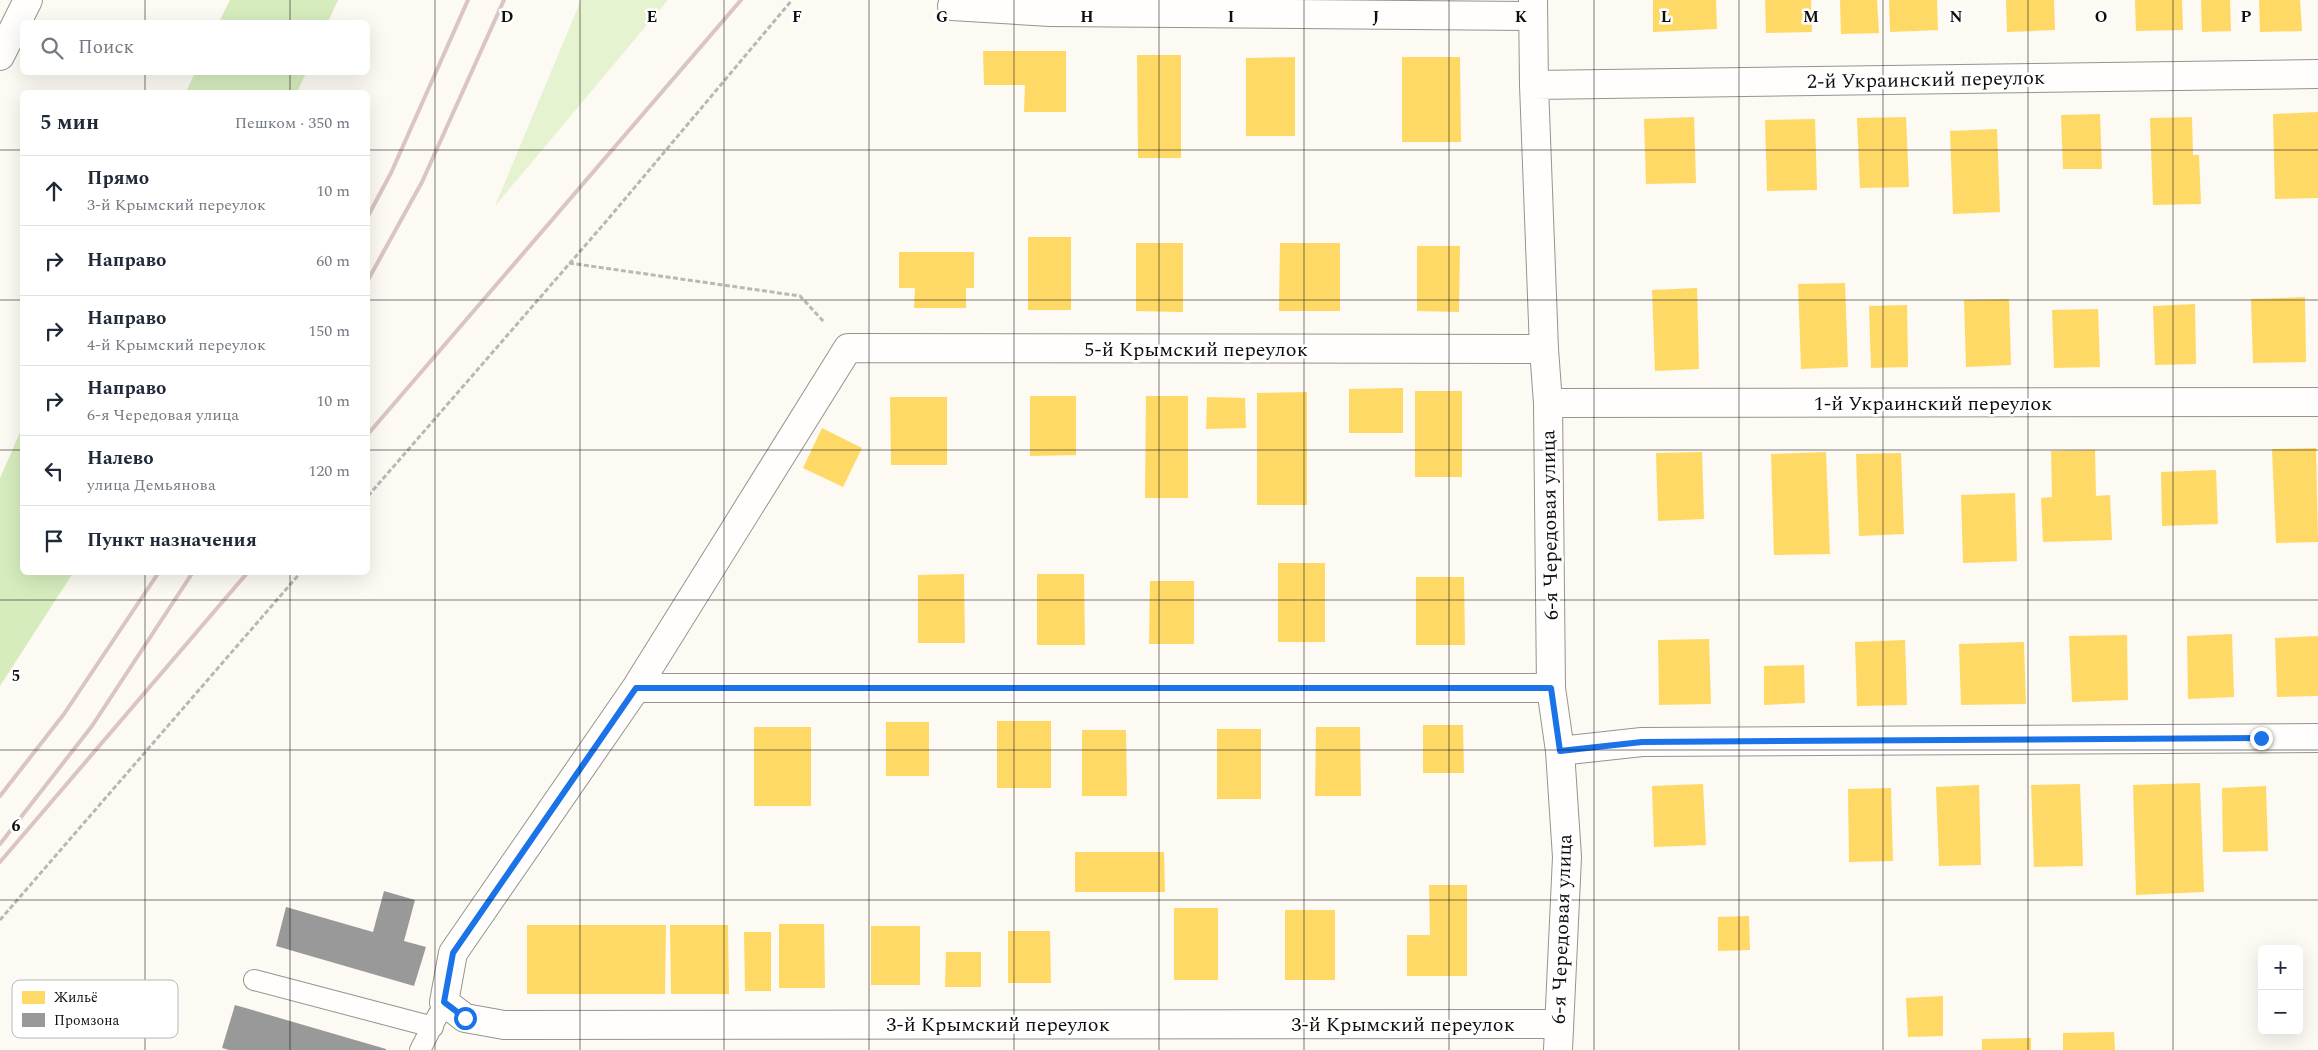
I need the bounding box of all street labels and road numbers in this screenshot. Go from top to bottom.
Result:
street label: 2-й Украинский переулок [1807,63,2045,97]
street label: 5-й Крымский переулок [1084,335,1308,365]
street label: 1-й Украинский переулок [1814,389,2052,419]
street label: 6-я Чередовая улица [1533,429,1567,620]
street label: 6-я Чередовая улица [1544,833,1580,1025]
street label: 3-й Крымский переулок [886,1010,1110,1040]
street label: 3-й Крымский переулок [1291,1010,1515,1040]

